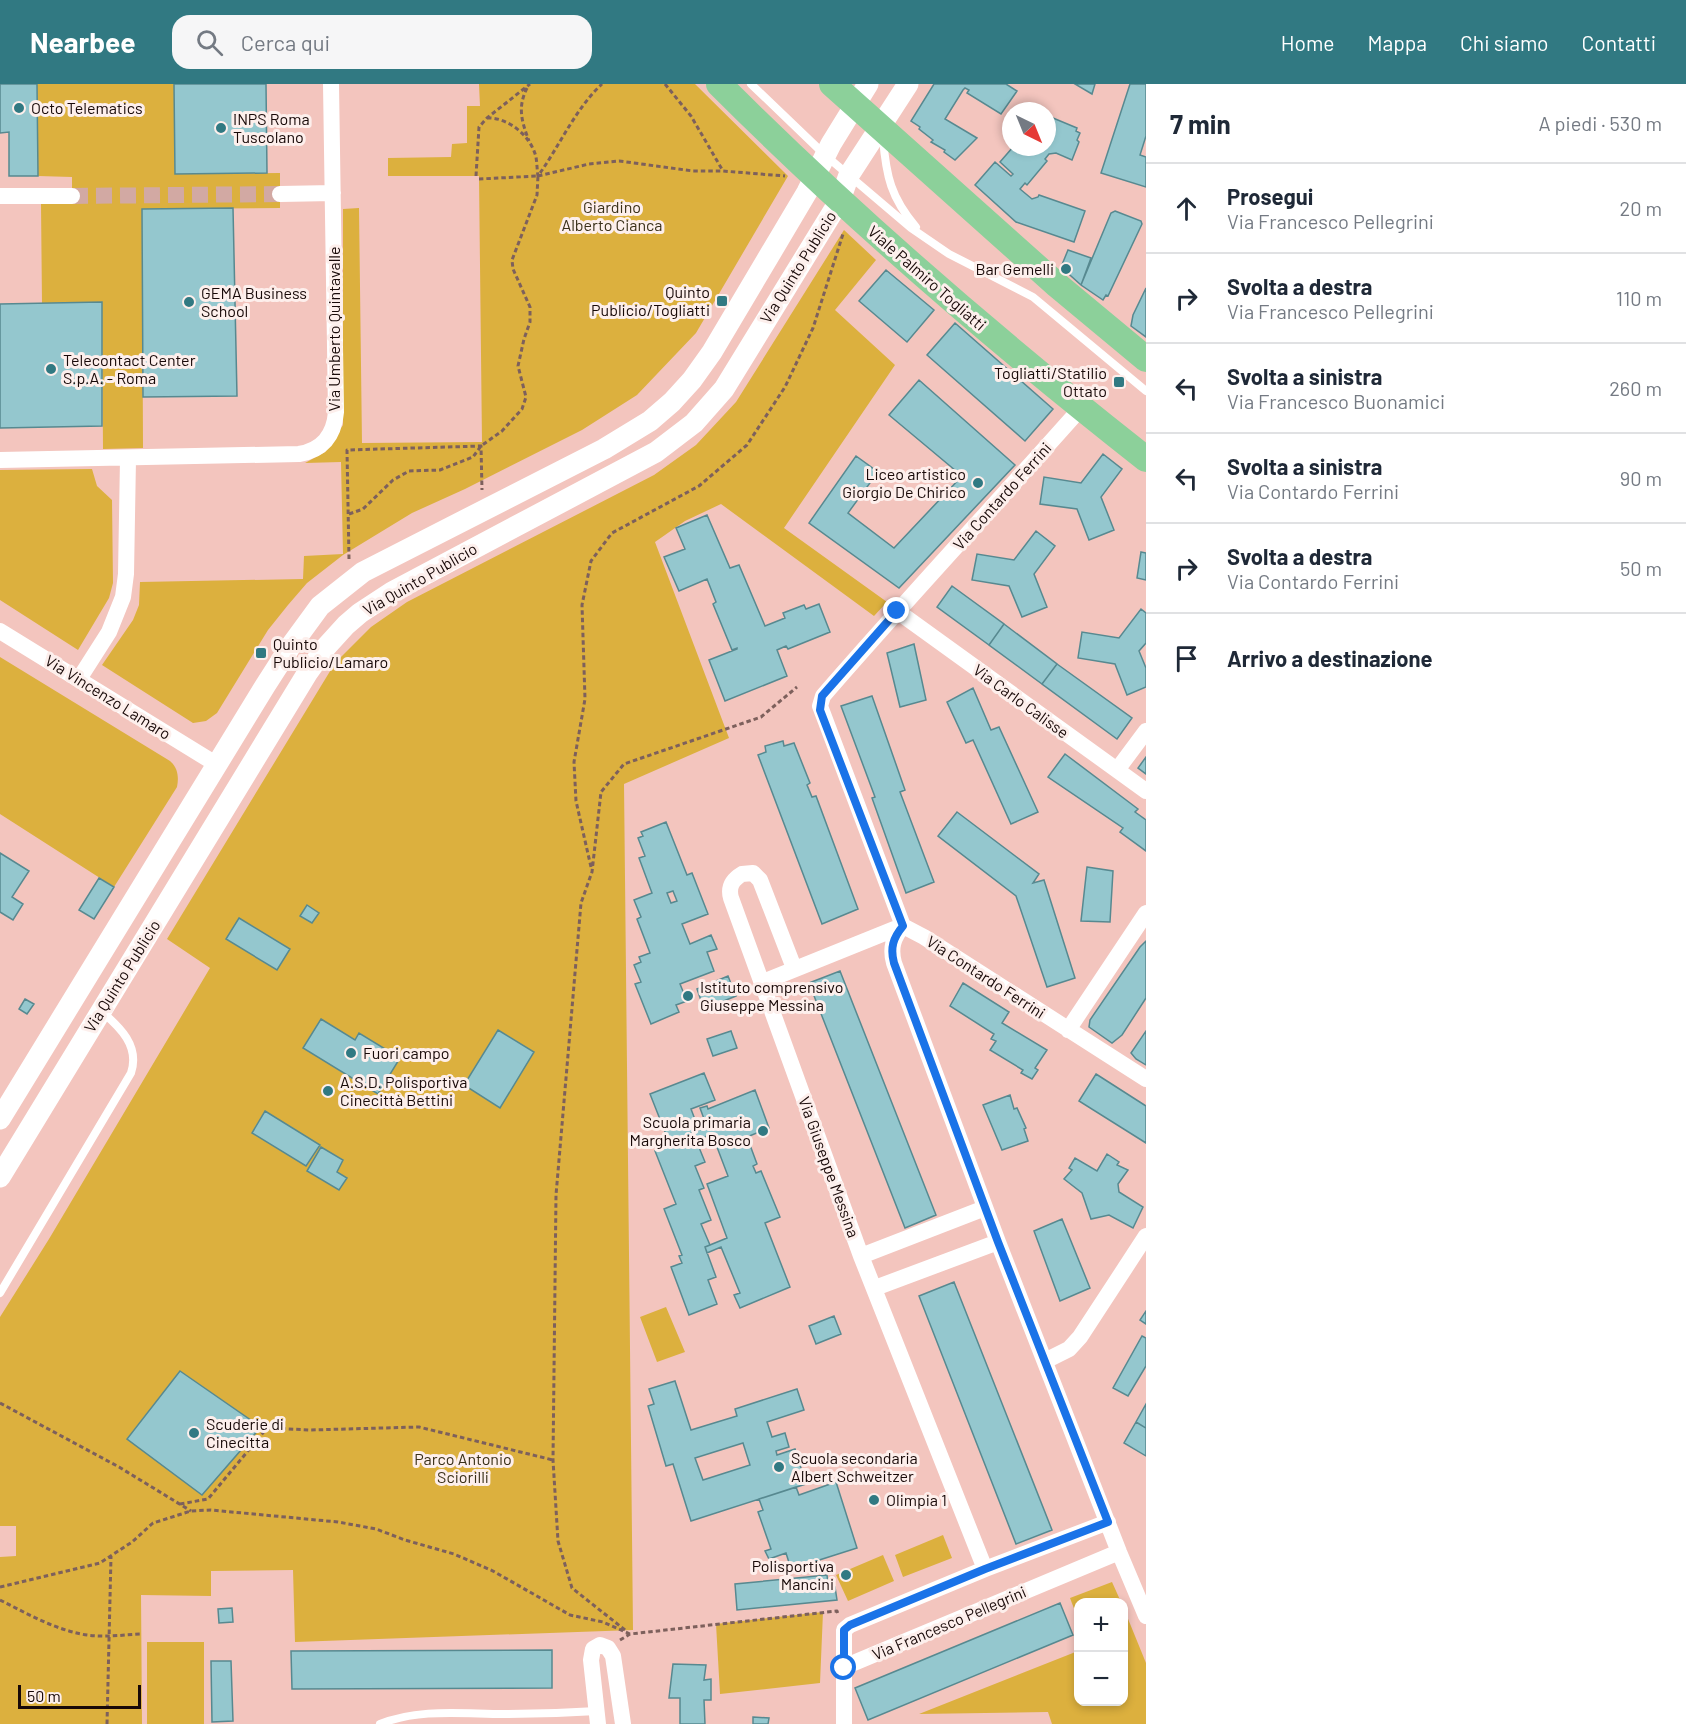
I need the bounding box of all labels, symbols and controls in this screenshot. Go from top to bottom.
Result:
search box [172,15,592,69]
text: Nearbee [30,25,136,59]
icon: search [193,26,226,59]
text: Cerca qui [241,29,330,55]
text: Home [1281,30,1334,55]
text: Mappa [1367,30,1427,55]
text: Chi siamo [1460,30,1549,55]
text: Contatti [1582,30,1656,55]
place label: Octo Telematics [31,98,143,117]
marker: Octo Telematics [12,101,26,115]
north arrow [1002,102,1056,156]
text: 7 min [1170,108,1231,139]
place label: INPS Roma Tuscolano [233,109,310,146]
text: A piedi · 530 m [1538,111,1662,135]
marker: INPS Roma Tuscolano [214,121,228,135]
text: Prosegui [1227,183,1313,209]
icon: ahead [1170,192,1203,225]
text: 20 m [1619,196,1662,220]
park label: Giardino Alberto Cianca [561,197,663,234]
street label: Via Quinto Publicio [755,207,840,326]
text: Via Francesco Pellegrini [1227,209,1434,233]
street label: Viale Palmiro Togliatti [864,221,990,334]
street label: Via Umberto Quintavalle [324,246,343,412]
place label: Bar Gemelli [975,259,1054,278]
marker: Bar Gemelli [1059,262,1073,276]
text: Svolta a destra [1227,273,1372,299]
place label: Quinto Publicio/Togliatti [591,282,710,319]
icon: right [1170,282,1203,315]
place label: GEMA Business School [201,283,307,320]
text: 110 m [1616,286,1662,310]
marker: Quinto Publicio/Togliatti [715,294,729,308]
marker: GEMA Business School [182,295,196,309]
text: Via Francesco Pellegrini [1227,299,1434,323]
place label: Telecontact Center S.p.A. - Roma [63,350,196,387]
marker: Telecontact Center S.p.A. - Roma [44,362,58,376]
place label: Togliatti/Statilio Ottato [994,363,1107,400]
text: Svolta a sinistra [1227,363,1382,389]
icon: left [1170,372,1203,405]
marker: Togliatti/Statilio Ottato [1112,375,1126,389]
text: 260 m [1609,376,1662,400]
text: Via Francesco Buonamici [1227,389,1445,413]
street label: Via Contardo Ferrini [948,438,1055,553]
text: Svolta a sinistra [1227,453,1382,479]
icon: left [1170,462,1203,495]
place label: Liceo artistico Giorgio De Chirico [842,464,966,501]
text: 90 m [1620,466,1662,490]
marker: Liceo artistico Giorgio De Chirico [971,476,985,490]
text: Via Contardo Ferrini [1227,479,1399,503]
street label: Via Quinto Publicio [359,538,480,619]
text: Svolta a destra [1227,543,1372,569]
icon: right [1170,552,1203,585]
text: 50 m [1620,556,1662,580]
text: Via Contardo Ferrini [1227,569,1399,593]
route end [883,597,909,623]
place label: Quinto Publicio/Lamaro [273,634,388,671]
icon: arrive [1170,642,1203,675]
text: Arrivo a destinazione [1227,645,1433,671]
marker: Quinto Publicio/Lamaro [254,646,268,660]
street label: Via Vincenzo Lamaro [42,650,175,743]
street label: Via Carlo Calisse [970,660,1073,742]
street label: Via Quinto Publicio [79,916,164,1035]
street label: Via Contardo Ferrini [923,931,1049,1022]
place label: Istituto comprensivo Giuseppe Messina [700,977,843,1014]
marker: Istituto comprensivo Giuseppe Messina [681,989,695,1003]
place label: Fuori campo [363,1043,449,1062]
marker: Fuori campo [344,1046,358,1060]
place label: A.S.D. Polisportiva Cinecittà Bettini [340,1072,467,1109]
marker: A.S.D. Polisportiva Cinecittà Bettini [321,1084,335,1098]
street label: Via Giuseppe Messina [795,1094,864,1240]
place label: Scuola primaria Margherita Bosco [630,1112,751,1149]
marker: Scuola primaria Margherita Bosco [756,1124,770,1138]
place label: Scuderie di Cinecitta [206,1414,284,1451]
marker: Scuderie di Cinecitta [187,1426,201,1440]
place label: Scuola secondaria Albert Schweitzer [791,1448,918,1485]
park label: Parco Antonio Sciorilli [414,1449,512,1486]
marker: Scuola secondaria Albert Schweitzer [772,1460,786,1474]
place label: Olimpia 1 [886,1490,947,1509]
marker: Olimpia 1 [867,1493,881,1507]
place label: Polisportiva Mancini [752,1556,834,1593]
marker: Polisportiva Mancini [839,1568,853,1582]
street label: Via Francesco Pellegrini [869,1581,1029,1664]
map controls [1074,1598,1128,1706]
button: + [1074,1598,1128,1652]
button: − [1074,1652,1128,1706]
route start [830,1654,856,1680]
scale bar [18,1682,141,1710]
text: 50 m [27,1686,61,1705]

